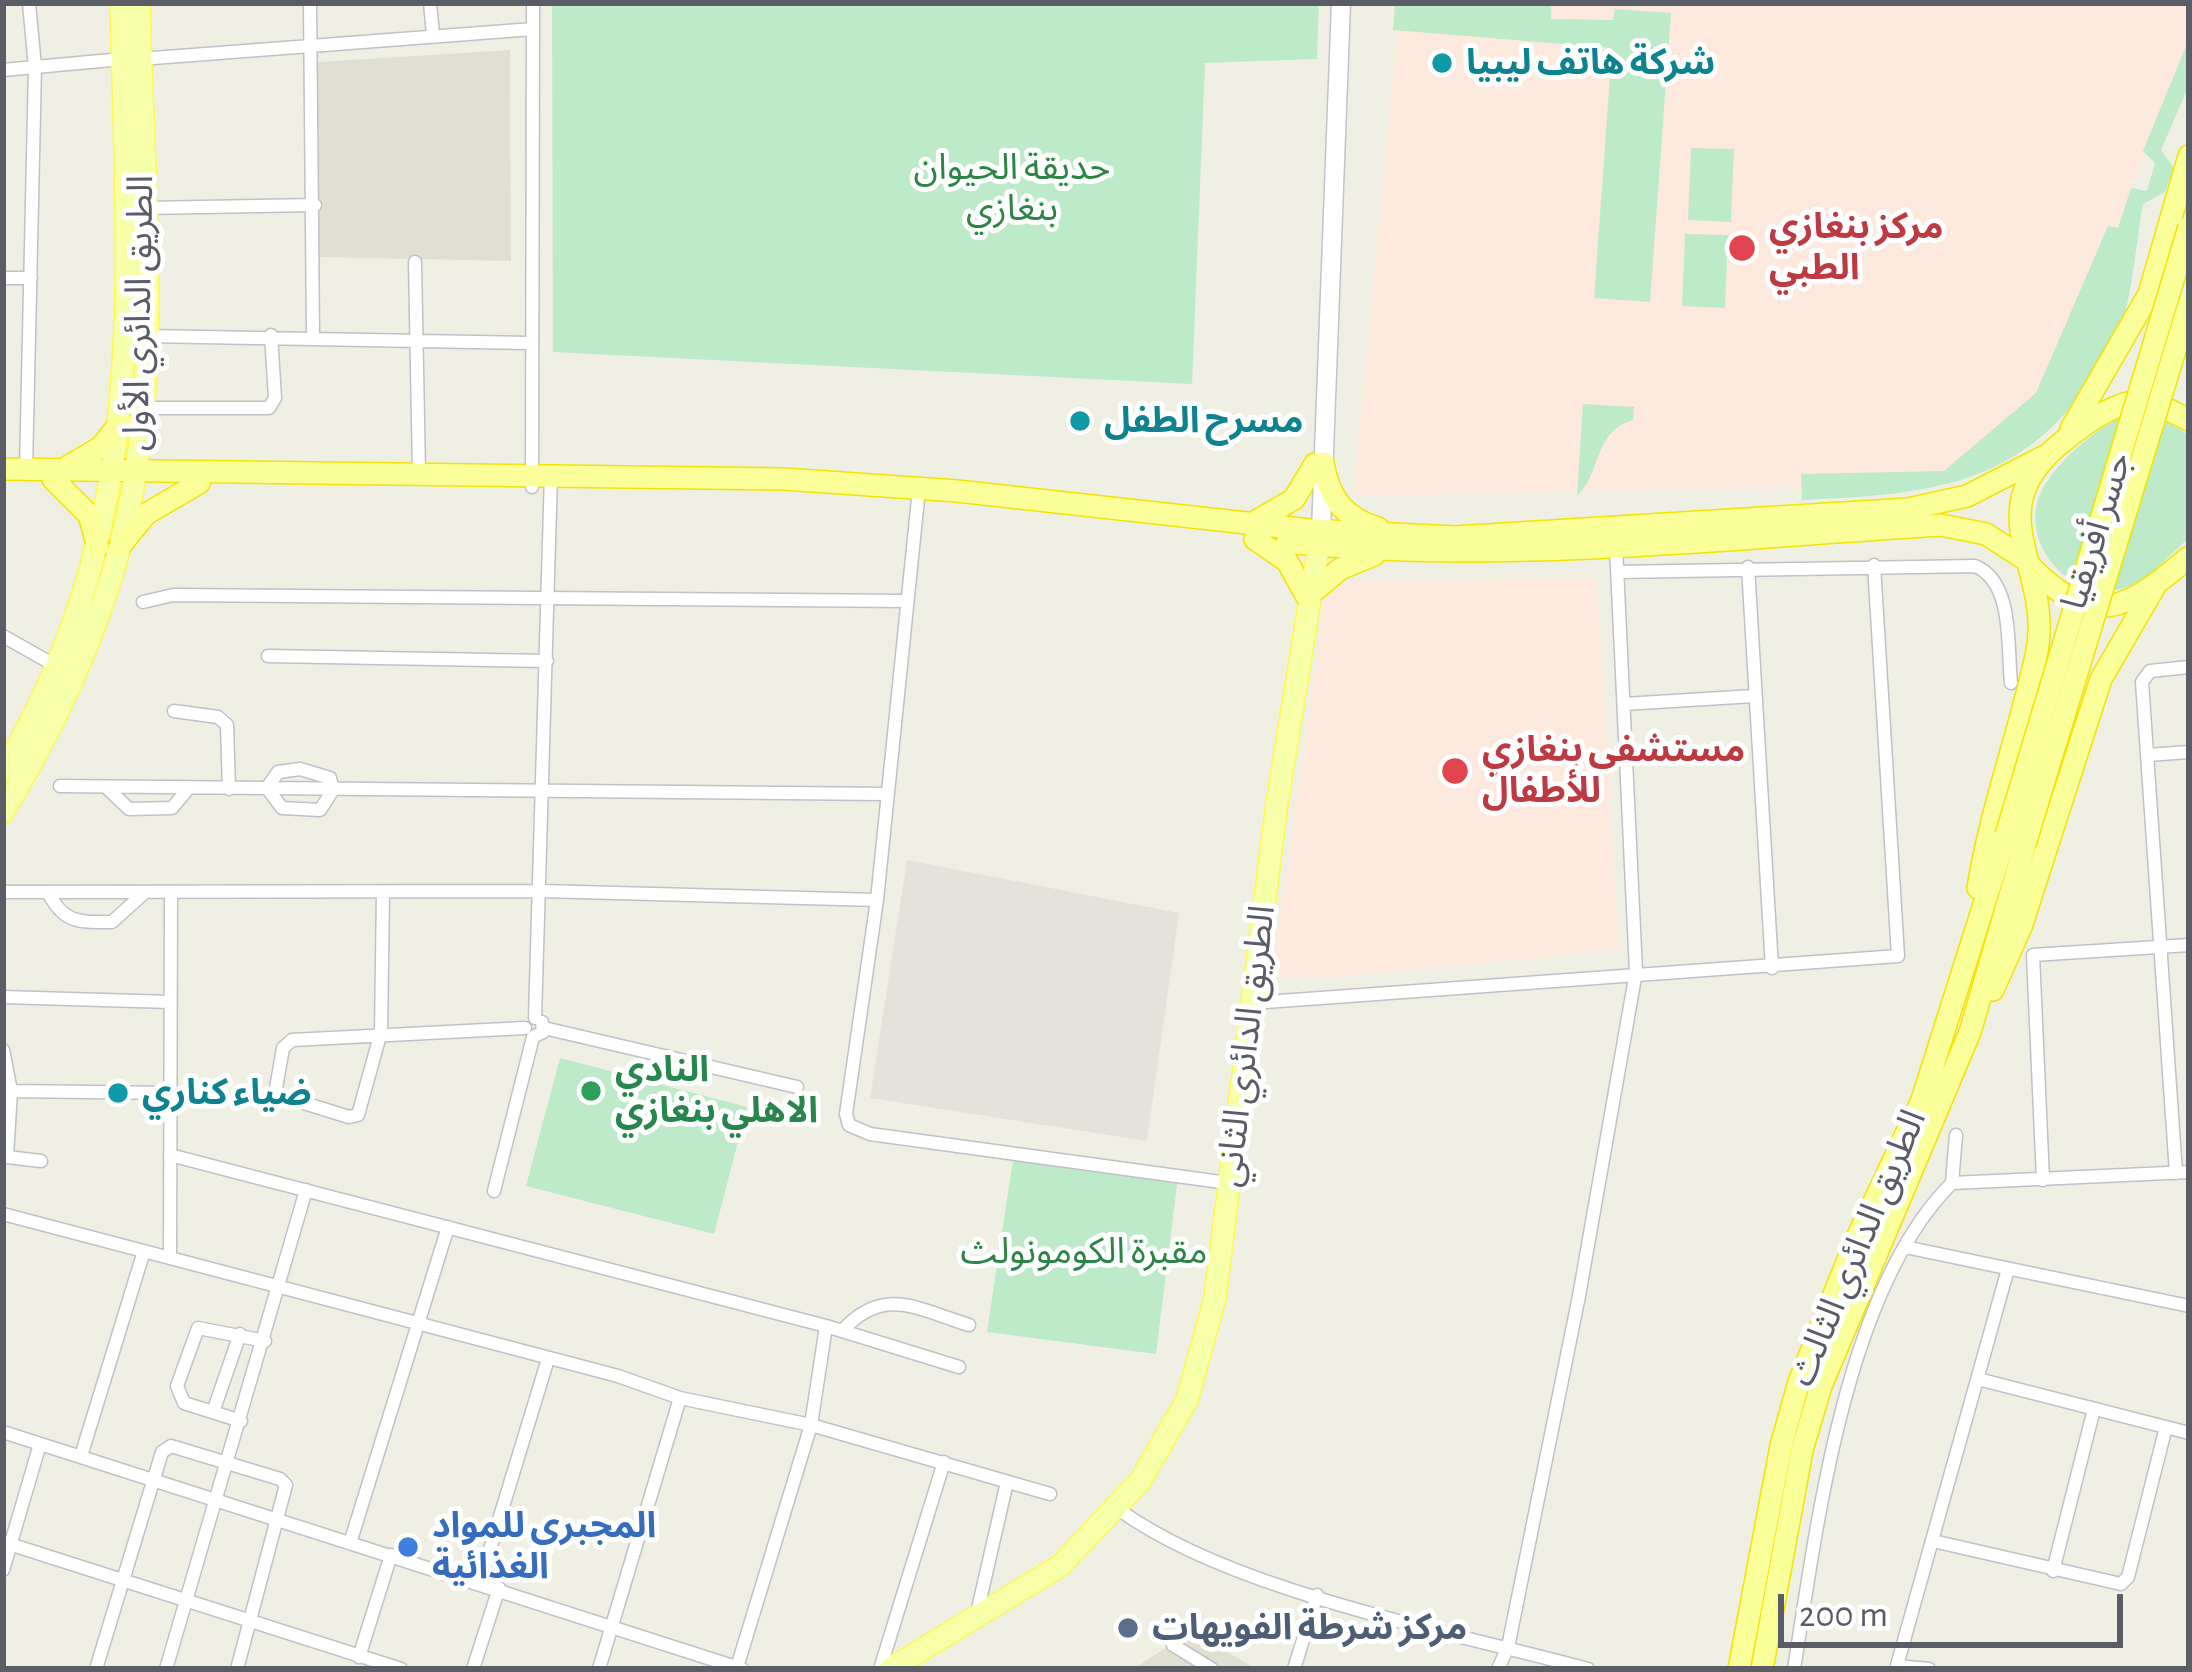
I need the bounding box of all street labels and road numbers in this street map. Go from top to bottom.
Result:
street label: الطريق الدائري الأول [115,175,163,451]
street label: جسر أفريقيا [2053,447,2141,615]
street label: الطريق الدائري الثاني [1207,903,1285,1189]
street label: الطريق الدائري الثالث [1780,1103,1936,1393]

